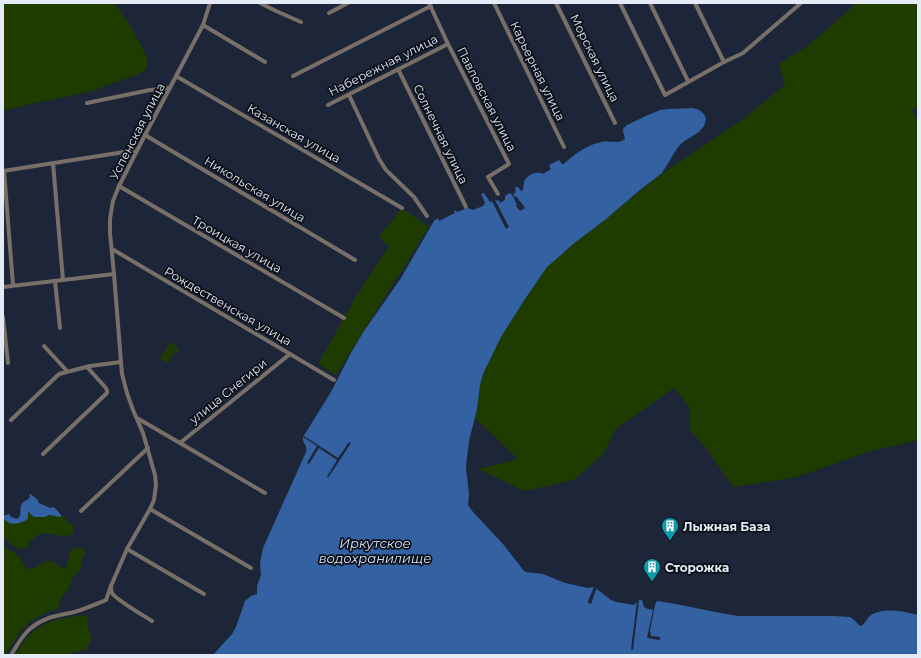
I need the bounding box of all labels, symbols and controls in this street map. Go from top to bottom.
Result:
street label: Морская улица [567,12,623,104]
street label: Карьерная улица [507,19,569,123]
street label: Набережная улица [326,31,440,99]
street label: Павловская улица [454,44,520,154]
street label: Успенская улица [106,80,168,182]
street label: Солнечная улица [410,82,472,186]
street label: Казанская улица [245,100,343,166]
street label: Никольская улица [202,153,308,225]
street label: Троицкая улица [190,212,284,276]
street label: Рождественская улица [162,263,294,349]
street label: улица Снегири [186,355,270,427]
building icon: Лыжная База [660,516,680,541]
place label: Лыжная База [683,519,770,534]
water label: Иркутское водохранилище [319,535,431,566]
building icon: Сторожка [642,557,662,582]
place label: Сторожка [665,560,729,575]

